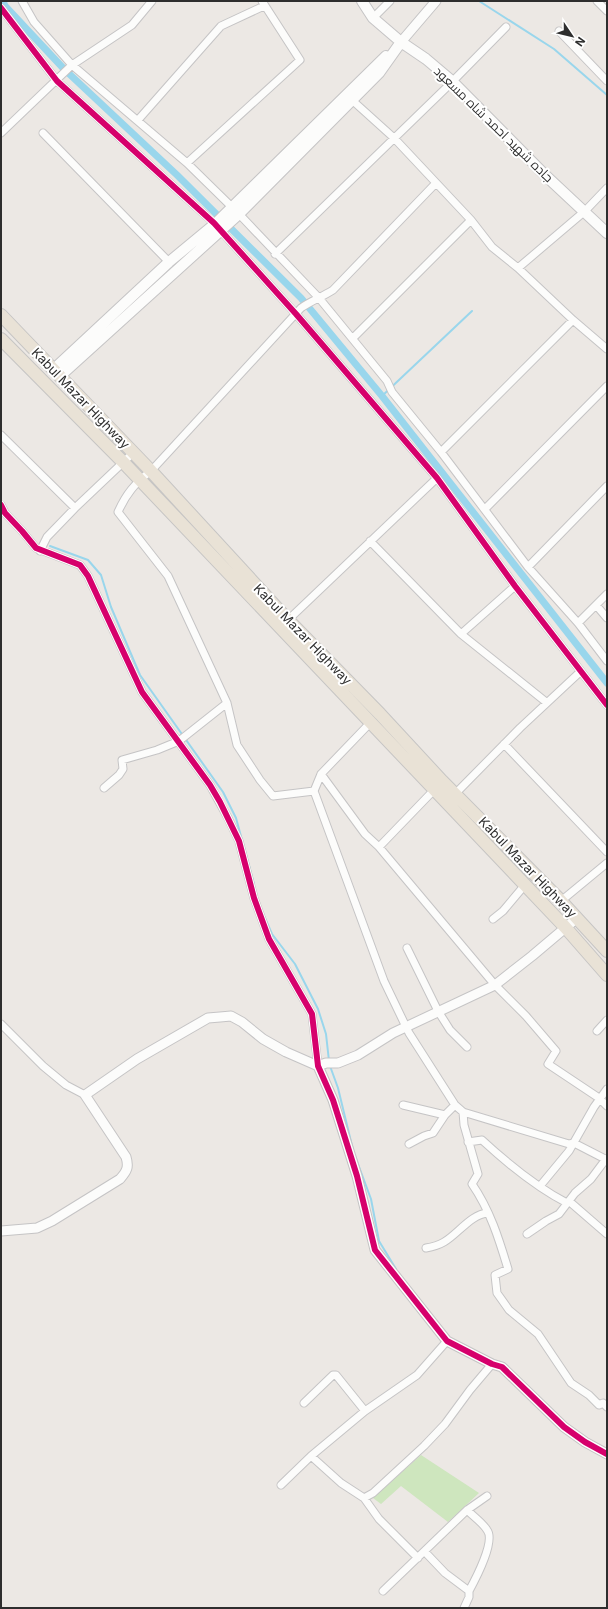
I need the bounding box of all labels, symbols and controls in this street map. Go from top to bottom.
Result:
north arrow [552,16,592,56]
text: N [572,34,588,49]
street label: جاده شهيد احمد شاه مسعود [431,63,557,185]
street label: Kabul Mazar Highway [29,344,133,452]
street label: Kabul Mazar Highway [251,580,355,688]
street label: Kabul Mazar Highway [476,813,580,921]

